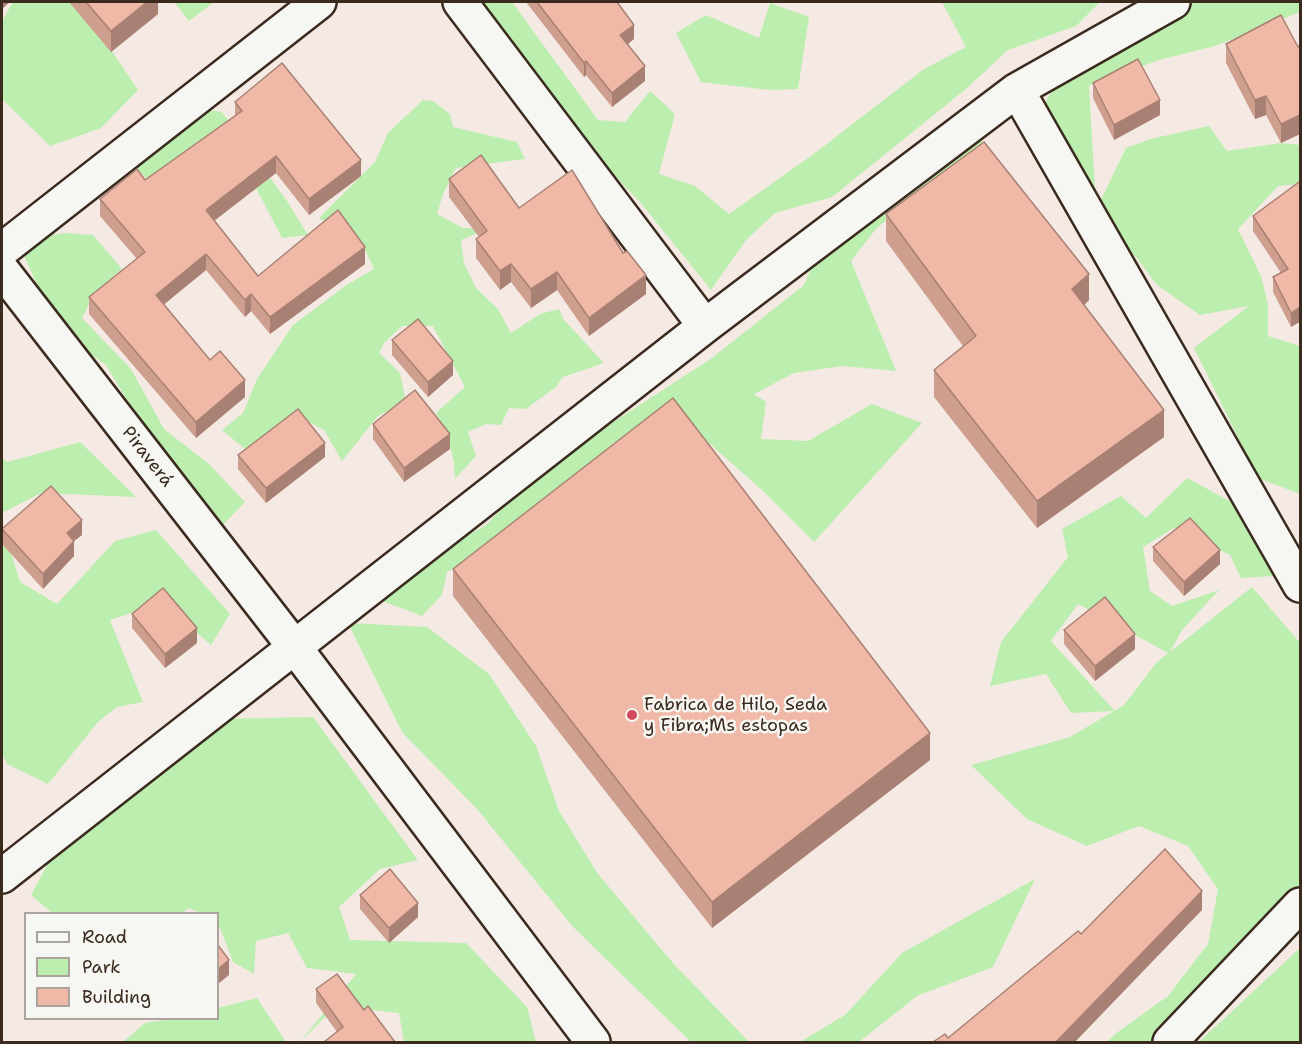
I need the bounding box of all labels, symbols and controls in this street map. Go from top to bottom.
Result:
street label: Piraverá [117,423,177,491]
place label: Fabrica de Hilo, Seda y Fibra;Ms estopas [644,694,827,736]
marker: Fabrica de Hilo, Seda y Fibra;Ms estopas [625,708,639,722]
legend [24,912,219,1020]
text: Road [82,925,127,949]
text: Park [82,955,121,979]
text: Building [82,985,151,1009]

